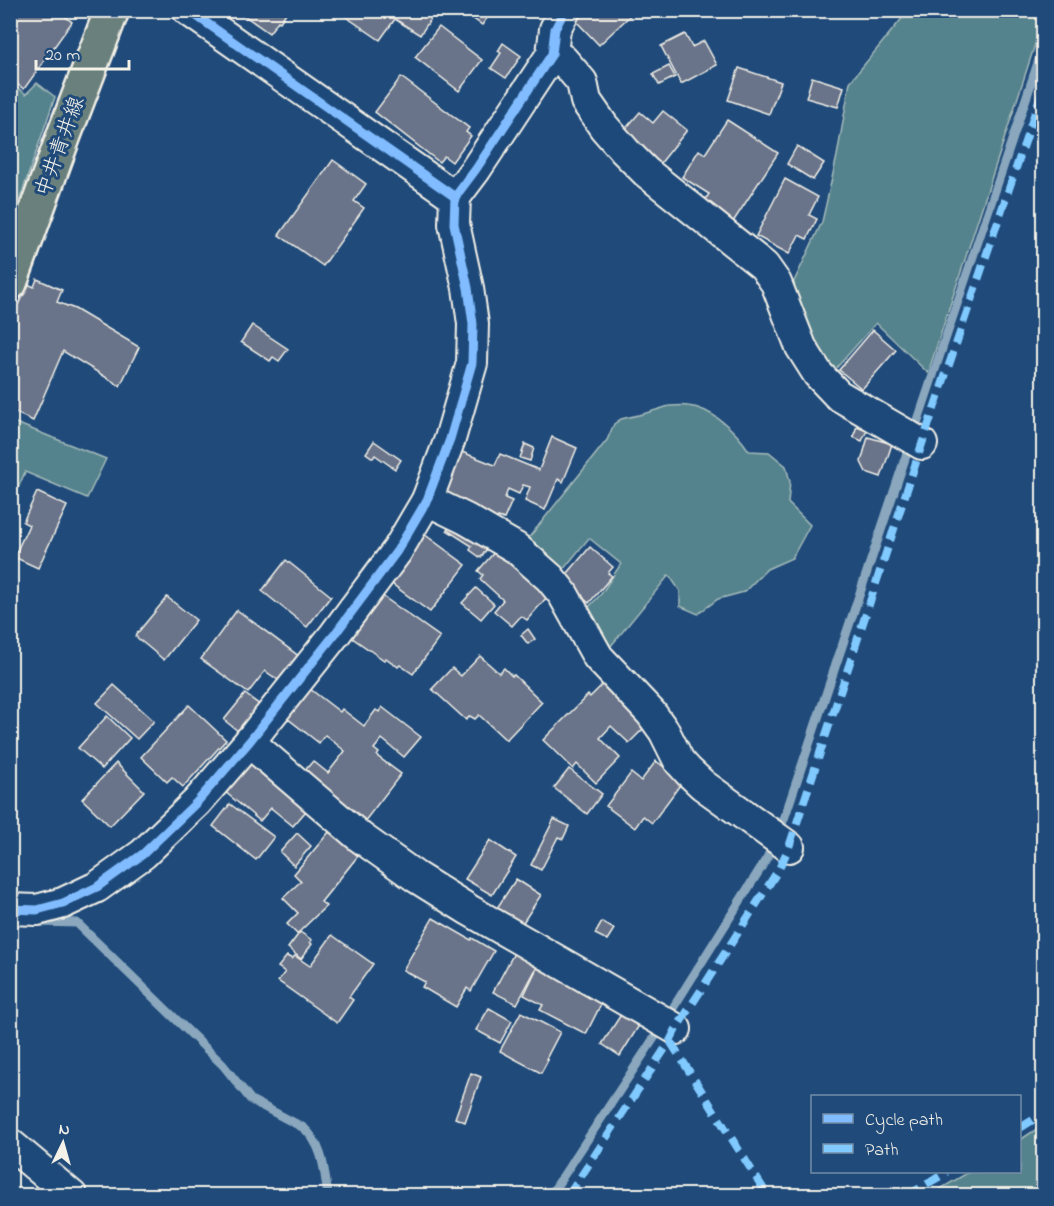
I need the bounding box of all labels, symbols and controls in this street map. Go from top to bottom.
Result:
scale bar [36,33,129,71]
text: 20 m [45,43,80,69]
street label: 中井青井線 [29,93,93,201]
legend [811,1095,1021,1173]
text: Cycle path [865,1108,943,1134]
north arrow [33,1113,93,1173]
text: N [58,1118,71,1142]
text: Path [865,1138,899,1164]

